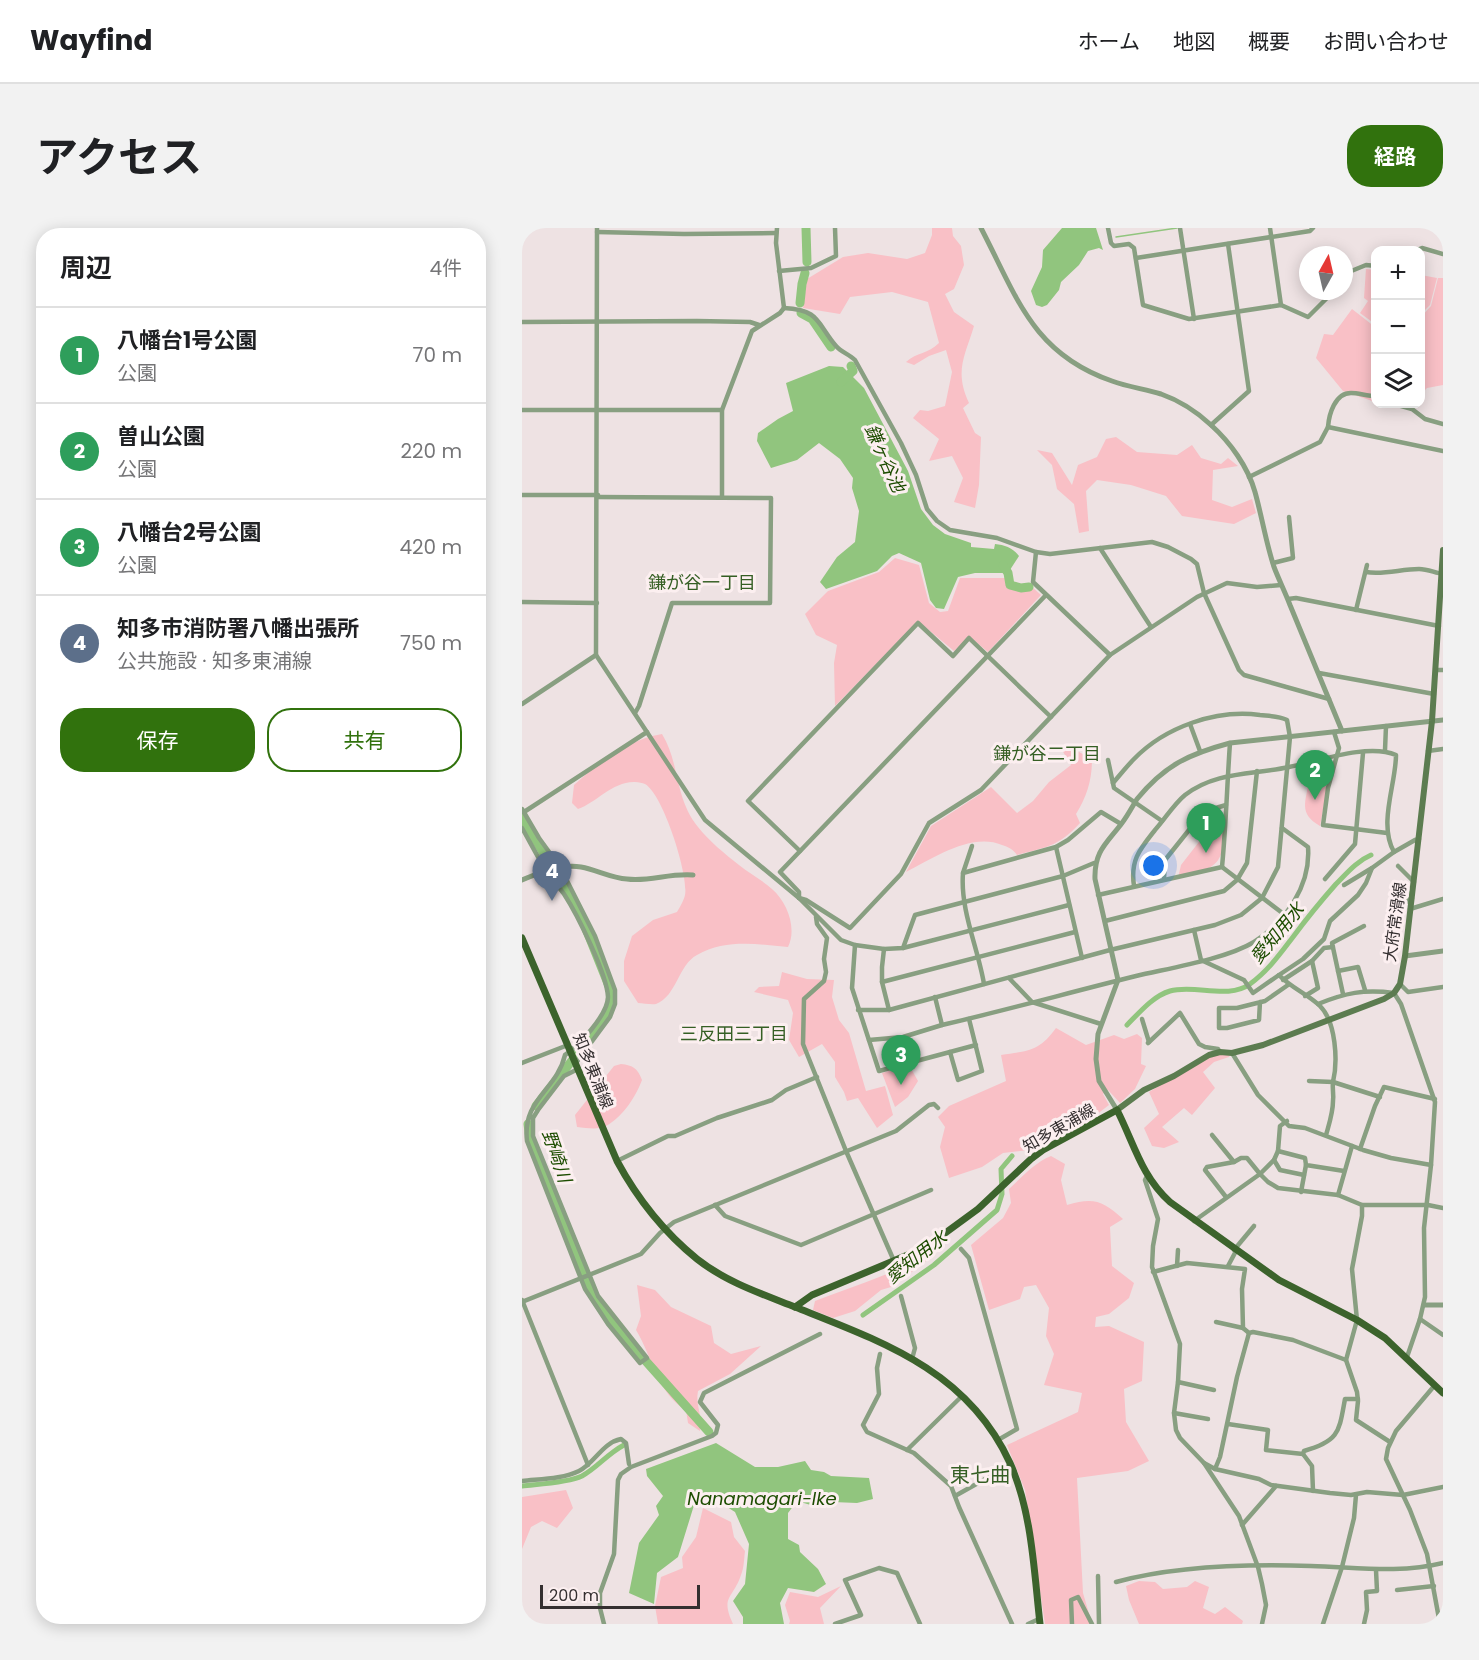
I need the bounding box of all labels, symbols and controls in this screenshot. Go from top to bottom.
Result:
text: Wayfind [30,21,152,60]
text: ホーム [1078,27,1140,56]
text: 地図 [1173,27,1215,56]
text: 概要 [1248,27,1290,56]
text: お問い合わせ [1323,27,1449,56]
button: 経路 [1347,125,1443,187]
text: アクセス [36,128,202,187]
north arrow [1299,246,1353,300]
map controls [1371,246,1425,408]
button: + [1371,246,1425,300]
text: 周辺 [60,250,112,286]
text: 4件 [429,254,462,282]
button: − [1371,300,1425,354]
text: 八幡台1号公園 [117,325,257,356]
text: 1 [76,341,83,369]
text: 70 m [413,341,462,369]
button: layers [1371,354,1425,408]
text: 公園 [117,359,157,387]
water label: 鎌ヶ谷池 [859,420,912,498]
text: 曽山公園 [117,421,205,452]
text: 2 [74,437,85,465]
text: 220 m [401,437,462,465]
text: 公園 [117,455,157,483]
text: 八幡台2号公園 [117,517,262,548]
text: 3 [73,533,86,561]
text: 420 m [399,533,462,561]
text: 公園 [117,551,157,579]
district label: 鎌が谷一丁目 [648,570,756,595]
text: 知多市消防署八幡出張所 [117,613,359,644]
text: 4 [73,629,86,657]
text: 750 m [400,629,462,657]
text: 公共施設 · 知多東浦線 [117,647,312,675]
button: 保存 [60,708,255,772]
button: 共有 [267,708,462,772]
district label: 鎌が谷二丁目 [993,741,1101,766]
pin: 2 [1296,750,1334,800]
pin: 1 [1186,804,1226,853]
your location [1139,851,1168,880]
pin: 4 [532,852,572,901]
street label: 大府常滑線 [1378,881,1412,963]
water label: 愛知用水 [1244,896,1311,969]
district label: 三反田三丁目 [680,1021,788,1046]
street label: 知多東浦線 [567,1030,619,1112]
pin: 3 [882,1036,920,1085]
street label: 知多東浦線 [1019,1098,1099,1158]
water label: 野崎川 [536,1126,578,1187]
water label: 愛知用水 [880,1224,954,1289]
district label: 東七曲 [950,1461,1010,1489]
water label: Nanamagari-Ike [687,1486,837,1511]
scale bar [540,1582,700,1610]
text: 200 m [549,1584,599,1607]

